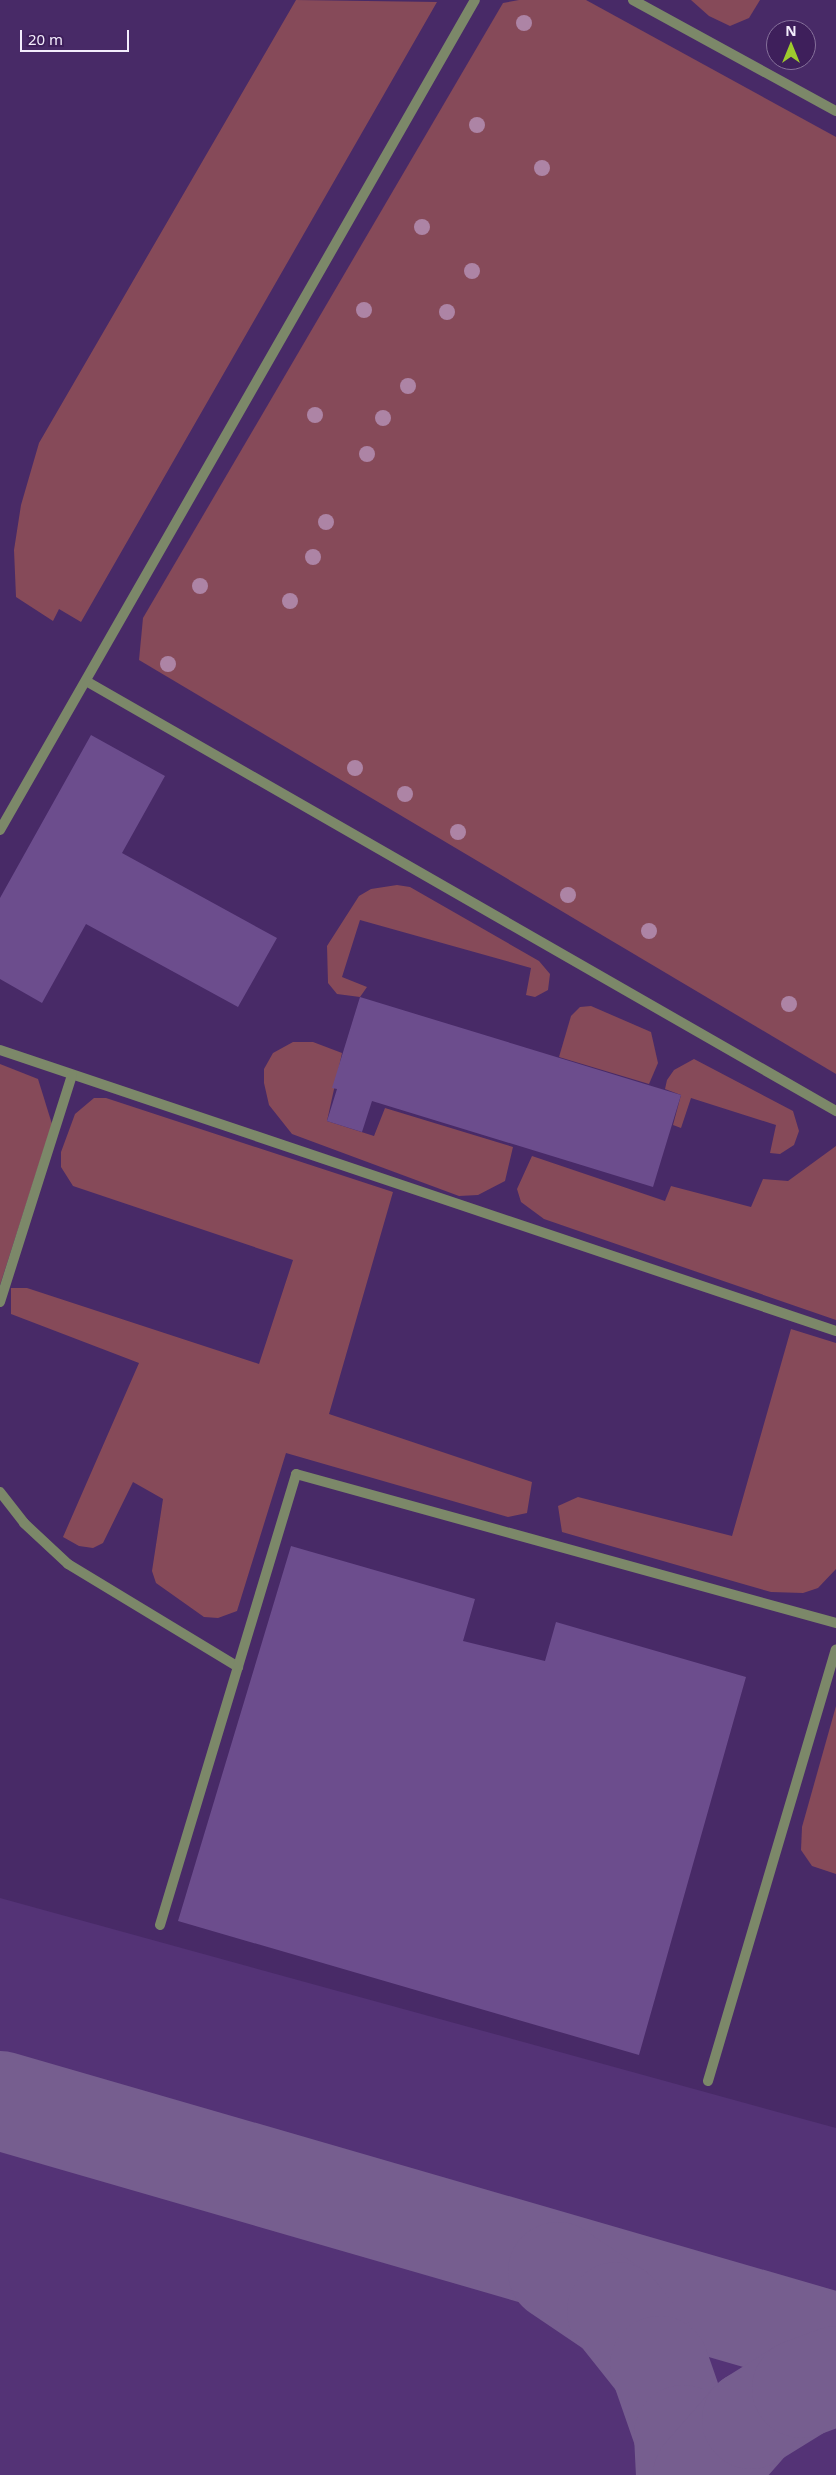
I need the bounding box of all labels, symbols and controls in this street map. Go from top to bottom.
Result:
scale bar [22,20,131,52]
north arrow [766,20,816,70]
text: N [785,21,797,40]
text: 20 m [28,29,63,49]

